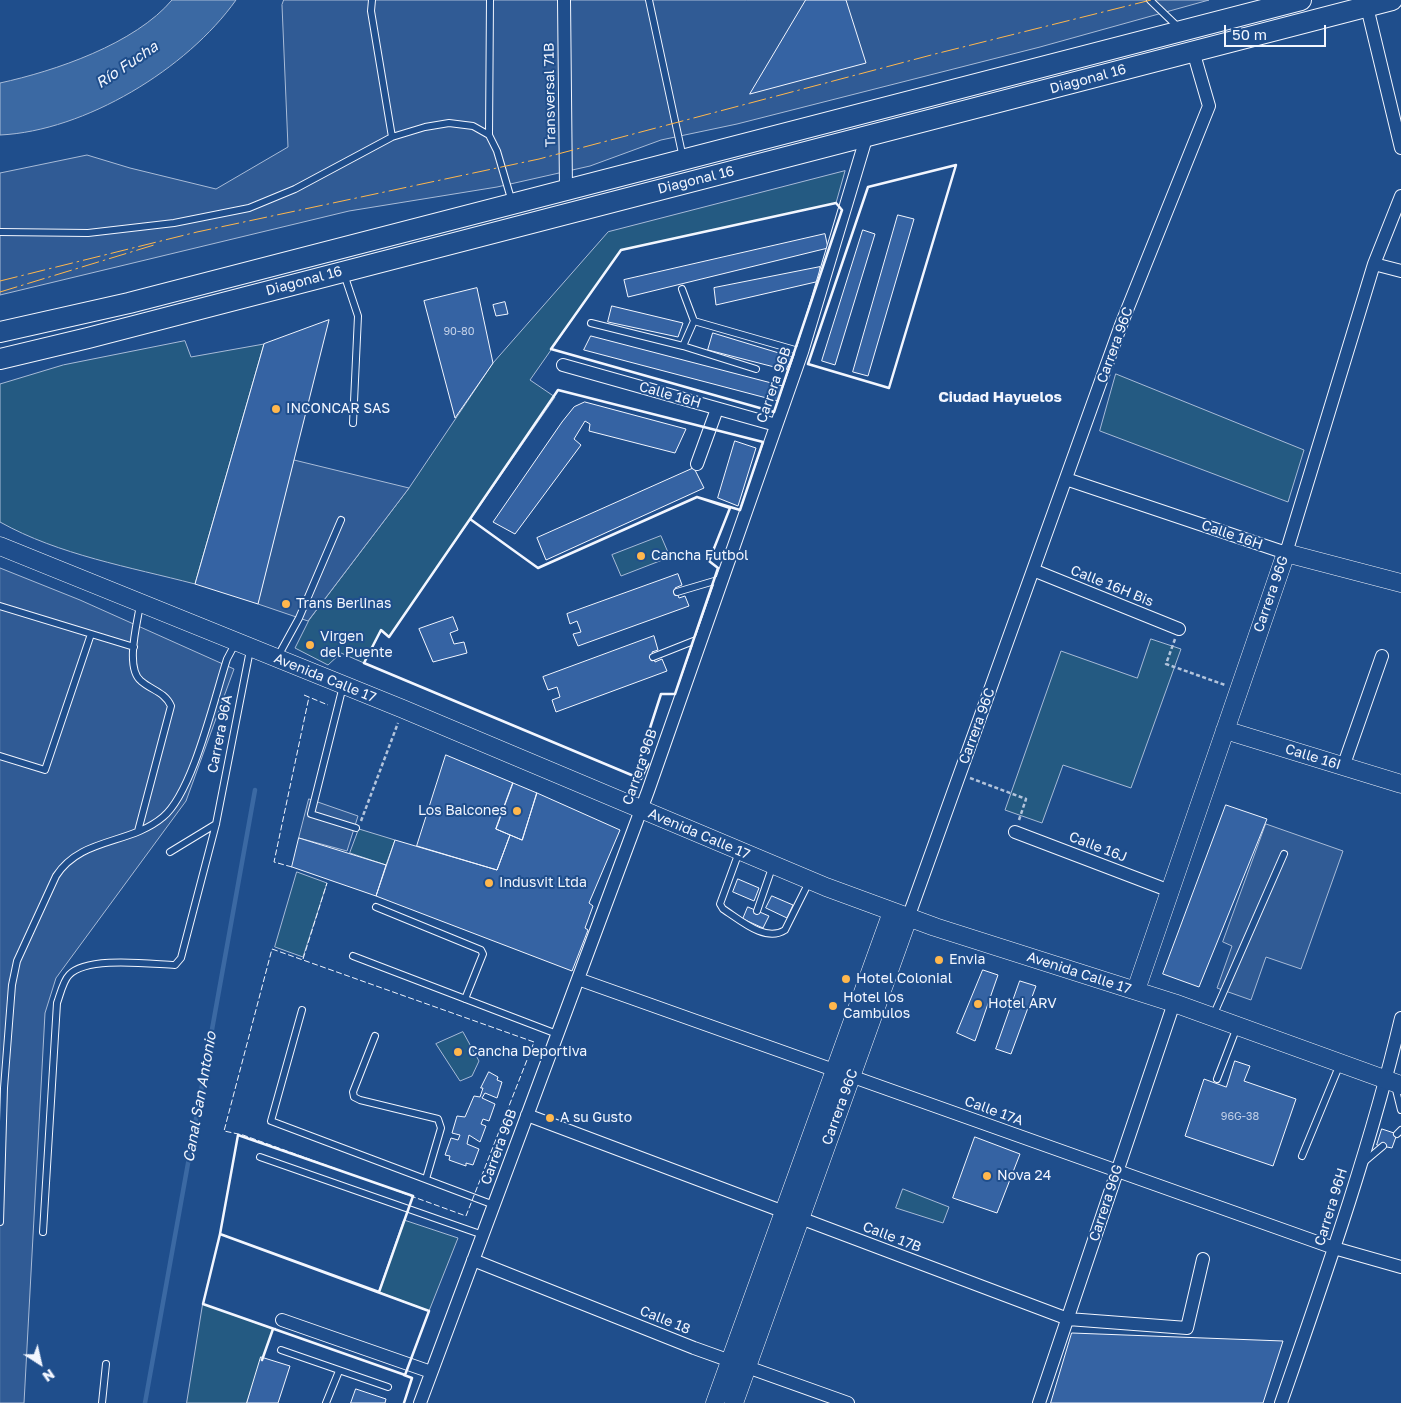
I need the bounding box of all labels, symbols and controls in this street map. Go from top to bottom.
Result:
scale bar [1226,15,1328,47]
text: 50 m [1232,25,1267,43]
water label: Río Fucha [93,38,161,92]
street label: Transversal 71B [541,43,559,147]
street label: Diagonal 16 [1048,61,1128,97]
street label: Diagonal 16 [656,162,736,198]
street label: Diagonal 16 [264,263,344,299]
street label: Carrera 96C [1094,305,1136,385]
house number: 90-80 [443,325,475,339]
street label: Carrera 96B [753,345,795,425]
street label: Calle 16H [637,378,703,412]
district label: Ciudad Hayuelos [938,388,1062,406]
place label: INCONCAR SAS [286,401,390,417]
marker: INCONCAR SAS [270,403,282,415]
street label: Calle 16H [1199,517,1265,553]
place label: Cancha Futbol [651,548,749,564]
marker: Cancha Futbol [635,550,647,562]
street label: Carrera 96G [1250,554,1292,634]
street label: Calle 16H Bis [1068,562,1156,610]
place label: Trans Berlinas [296,596,391,612]
marker: Trans Berlinas [280,598,292,610]
place label: Virgen del Puente [320,629,393,662]
marker: Virgen del Puente [304,639,316,651]
street label: Avenida Calle 17 [271,650,379,706]
street label: Carrera 96C [956,686,998,766]
street label: Carrera 96A [204,693,236,775]
street label: Carrera 96B [619,727,661,807]
street label: Calle 16I [1283,741,1343,773]
place label: Los Balcones [418,803,507,819]
marker: Los Balcones [511,805,523,817]
street label: Avenida Calle 17 [646,805,752,863]
street label: Calle 16J [1067,828,1129,866]
place label: Indusvit Ltda [499,875,587,891]
marker: Indusvit Ltda [483,877,495,889]
street label: Avenida Calle 17 [1025,948,1133,998]
place label: Envia [949,952,985,968]
marker: Envia [933,954,945,966]
place label: Hotel Colonial [856,971,952,987]
marker: Hotel Colonial [840,973,852,985]
place label: Hotel los Cambulos [843,990,910,1022]
place label: Hotel ARV [988,996,1057,1012]
marker: Hotel ARV [972,998,984,1010]
marker: Hotel los Cambulos [827,1000,839,1012]
water label: Canal San Antonio [180,1030,220,1164]
place label: Cancha Deportiva [468,1044,587,1060]
marker: Cancha Deportiva [452,1046,464,1058]
street label: Carrera 96C [819,1067,861,1147]
street label: Calle 17A [962,1093,1026,1129]
street label: Carrera 96B [478,1107,520,1187]
place label: A su Gusto [560,1110,632,1126]
house number: 96G-38 [1221,1110,1259,1124]
marker: A su Gusto [544,1112,556,1124]
street label: Carrera 96G [1086,1162,1126,1244]
street label: Carrera 96H [1311,1166,1351,1248]
place label: Nova 24 [997,1168,1051,1184]
marker: Nova 24 [981,1170,993,1182]
street label: Calle 17B [860,1218,924,1256]
street label: Calle 18 [637,1302,693,1338]
north arrow [15,1338,65,1388]
text: N [40,1366,58,1386]

